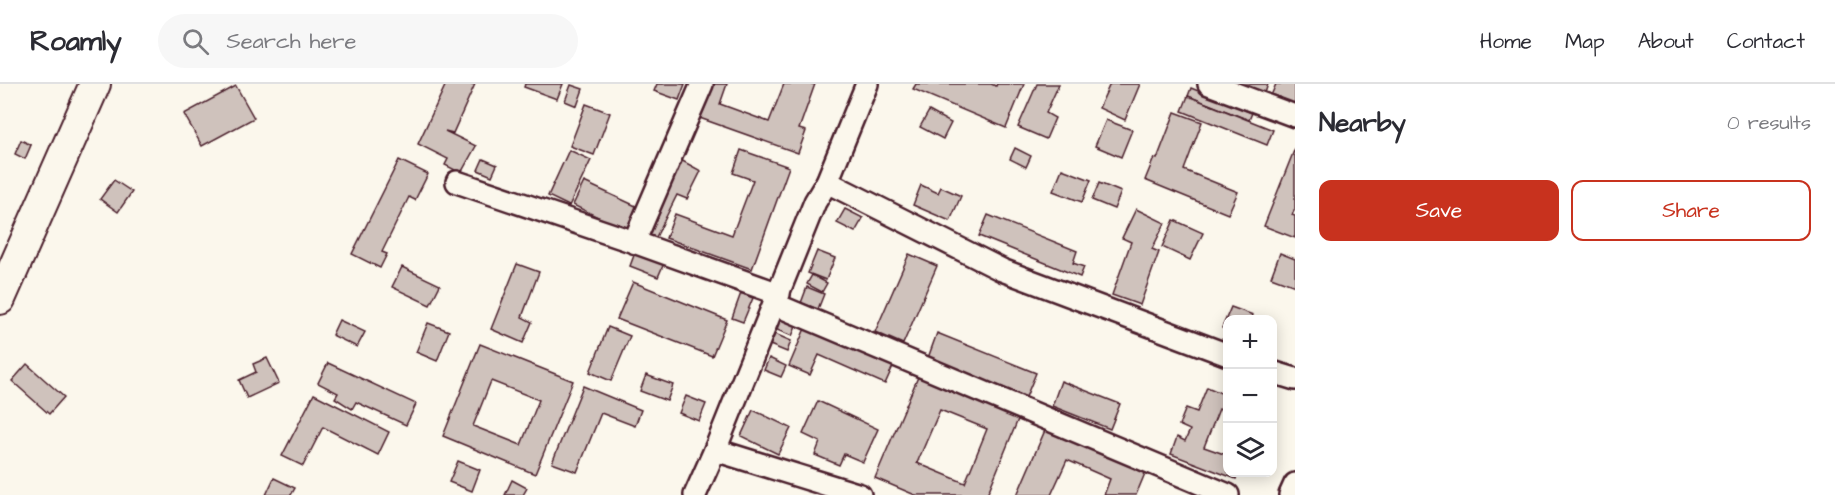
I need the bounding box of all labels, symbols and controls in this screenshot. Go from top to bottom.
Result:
search box [158,14,578,68]
text: Roamly [30,22,122,61]
icon: search [179,25,212,58]
text: Search here [227,26,356,57]
text: Home [1480,27,1532,56]
text: Map [1565,27,1605,56]
text: About [1638,27,1694,56]
text: Contact [1727,27,1805,56]
text: Nearby [1319,105,1406,141]
text: 0 results [1727,109,1811,137]
button: Save [1319,180,1559,241]
button: Share [1571,180,1811,241]
map controls [1223,315,1277,477]
button: + [1223,315,1277,369]
button: − [1223,369,1277,423]
button: layers [1223,423,1277,477]

